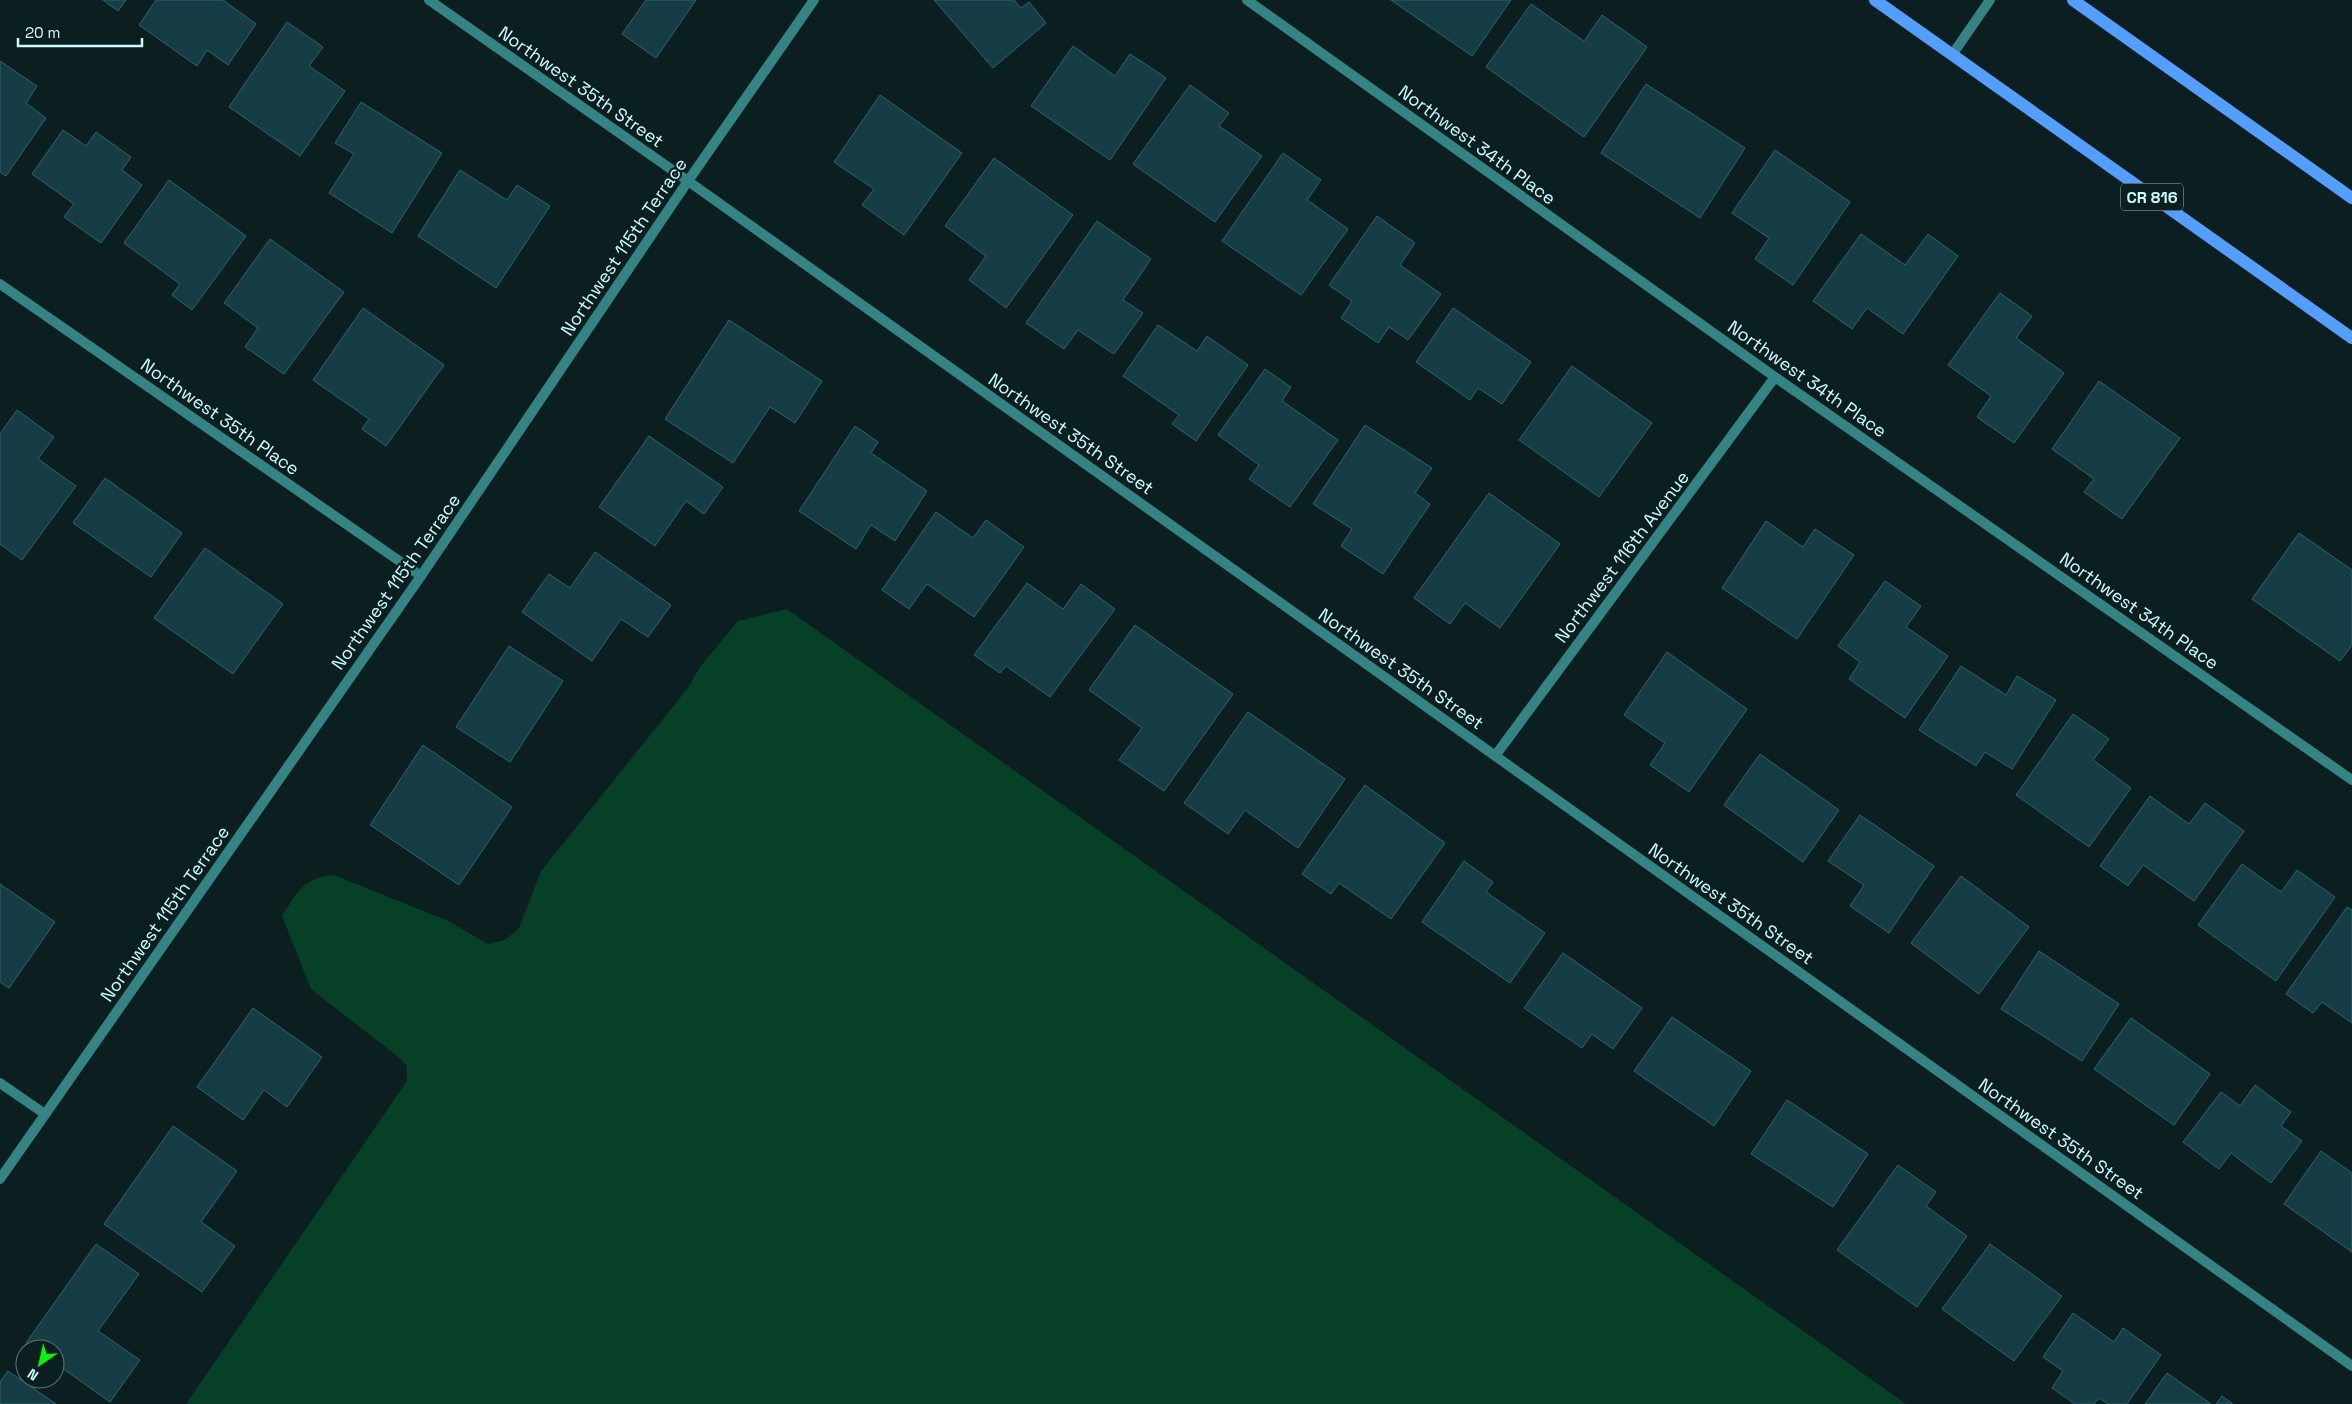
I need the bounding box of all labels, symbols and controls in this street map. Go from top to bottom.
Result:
scale bar [18,15,141,47]
street label: Northwest 35th Street [494,21,668,152]
text: 20 m [25,23,60,42]
street label: Northwest 34th Place [1394,80,1561,209]
street label: Northwest 115th Terrace [555,153,692,340]
road number: CR 816 [2121,183,2183,210]
street label: Northwest 34th Place [1723,315,1891,442]
street label: Northwest 35th Place [136,353,304,480]
street label: Northwest 35th Street [984,368,1158,499]
street label: Northwest 116th Avenue [1549,466,1694,647]
street label: Northwest 115th Terrace [326,489,465,674]
street label: Northwest 34th Place [2055,547,2223,674]
street label: Northwest 35th Street [1314,603,1488,734]
street label: Northwest 115th Terrace [95,821,234,1006]
street label: Northwest 35th Street [1644,838,1818,969]
street label: Northwest 35th Street [1974,1073,2148,1204]
north arrow [15,1339,65,1389]
text: N [24,1365,42,1385]

